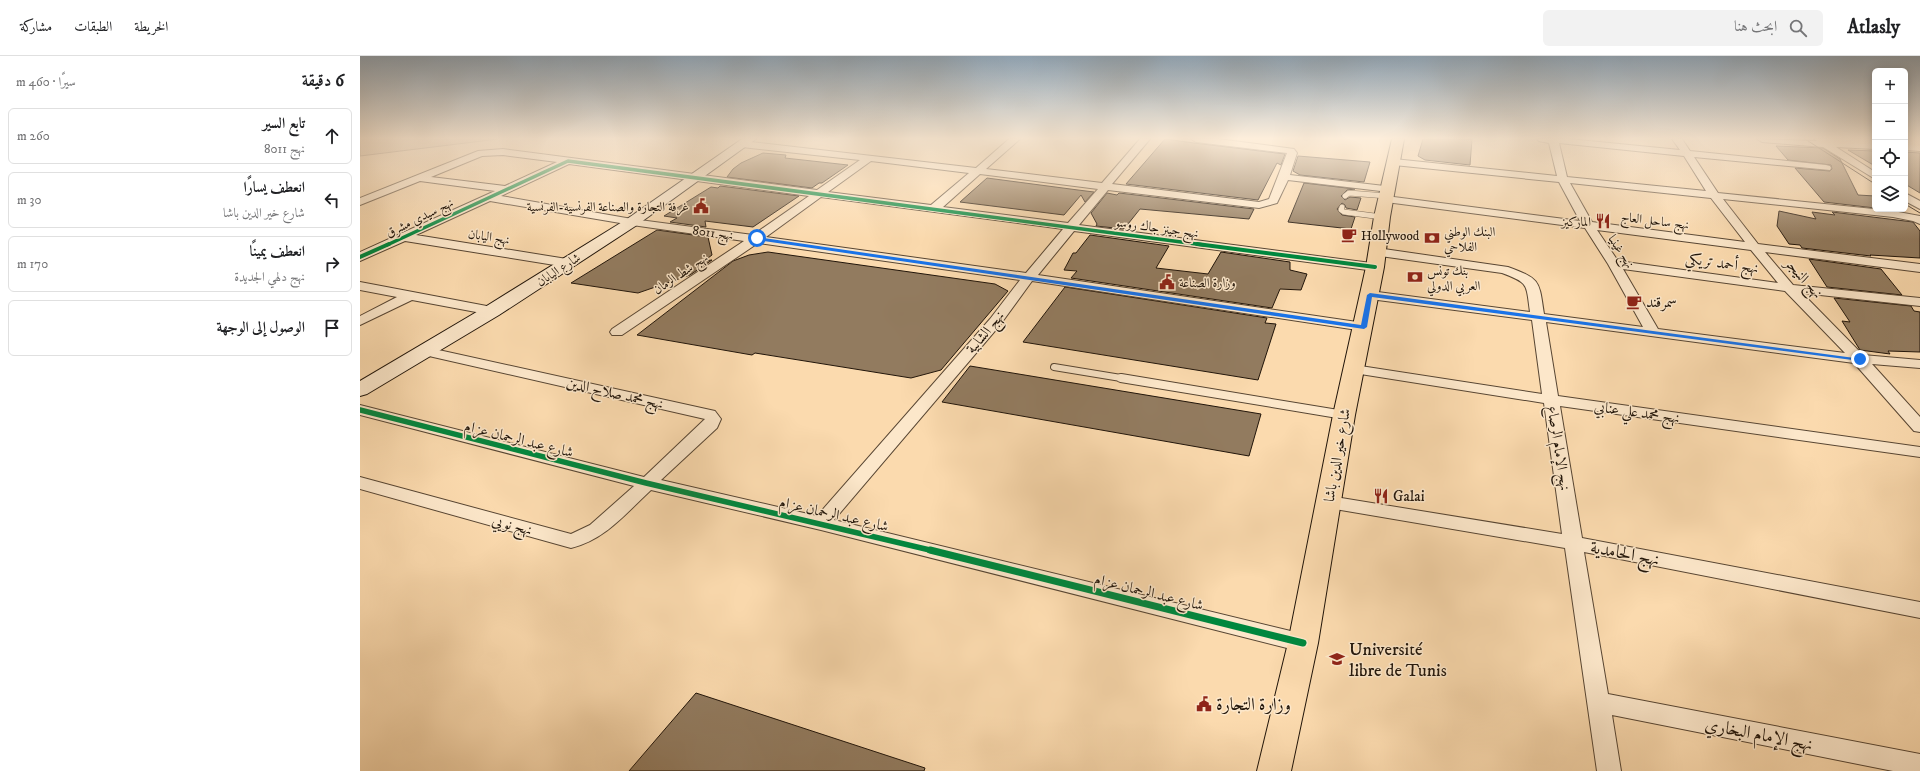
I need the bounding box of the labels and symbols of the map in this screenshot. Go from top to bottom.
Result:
street label: نهج سيدي مشرق [383,195,457,244]
public building icon: غرفة التجارة والصناعة الفرنسية-الفرنسية [692,197,710,215]
place label: غرفة التجارة والصناعة الفرنسية-الفرنسية [527,199,689,216]
street label: نهج ساحل العاج [1619,209,1690,236]
restaurant icon: الماركيز [1594,212,1612,230]
street label: نهج جينز جاك روسو [1112,214,1200,245]
place label: الماركيز [1560,214,1591,230]
street label: نهج 8011 [691,222,734,247]
place label: البنك الوطني الفلاحي [1444,224,1496,258]
street label: نهج اليابان [466,226,511,251]
cafe icon: Hollywood [1340,226,1358,244]
place label: Hollywood [1361,228,1420,244]
route start [748,229,766,247]
bank icon: البنك الوطني الفلاحي [1423,229,1441,247]
street label: نهج غينيا [1602,232,1638,273]
street label: نهج أحمد تريكي [1684,247,1760,282]
street label: شارع اليابان [533,250,585,293]
street label: نهج شط الرمان [650,250,713,301]
street label: نهج النيجر [1776,253,1827,305]
place label: بنك تونس العربي الدولي [1427,263,1480,297]
bank icon: بنك تونس العربي الدولي [1406,268,1424,286]
public building icon: وزارة الصناعة [1158,273,1176,291]
place label: وزارة الصناعة [1179,275,1236,291]
cafe icon: سمرقند [1625,293,1643,311]
place label: سمرقند [1646,293,1677,312]
street label: نهج الشابية [962,307,1012,360]
route end [1851,350,1869,368]
street label: نهج محمد صلاح الدين [563,373,665,418]
street label: نهج محمد علي عنابي [1592,397,1681,432]
street label: نهج الإمام الرصاع [1538,404,1575,493]
street label: شارع خير الدين باشا [1320,407,1358,504]
street label: شارع عبد الرحمان عزام [462,417,575,465]
restaurant icon: Galai [1372,487,1390,505]
place label: Galai [1393,487,1425,506]
street label: شارع عبد الرحمان عزام [777,493,890,539]
street label: نهج نويي [489,511,534,544]
street label: نهج الحامدية [1588,537,1661,575]
street label: شارع عبد الرحمان عزام [1092,570,1205,618]
place label: Université libre de Tunis [1349,639,1447,682]
school or university icon: Université libre de Tunis [1328,650,1346,668]
place label: وزارة التجارة [1216,694,1291,716]
public building icon: وزارة التجارة [1195,695,1213,713]
street label: نهج الإمام البخاري [1702,714,1815,760]

